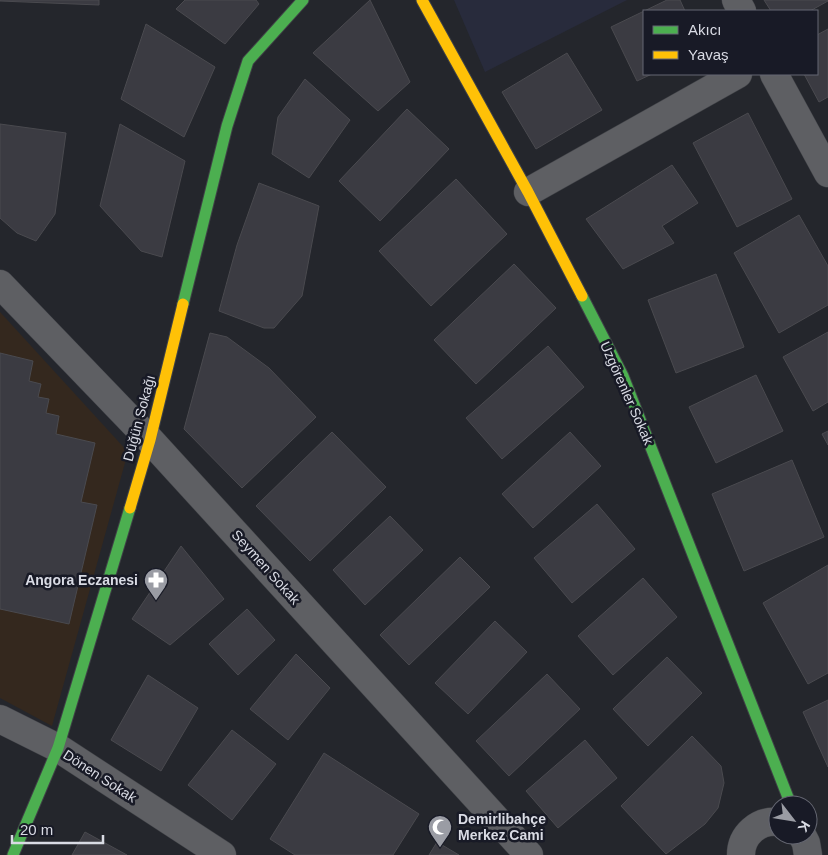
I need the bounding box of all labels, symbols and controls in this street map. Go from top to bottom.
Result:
legend [643,10,818,75]
text: Akıcı [688,21,721,38]
text: Yavaş [688,46,729,63]
street label: Uzgörenler Sokak [597,339,657,448]
street label: Düğün Sokağı [120,373,158,463]
street label: Seymen Sokak [229,527,304,608]
pharmacy icon: Angora Eczanesi [143,567,169,601]
place label: Angora Eczanesi [25,572,138,588]
street label: Dönen Sokak [60,746,140,806]
north arrow [768,795,818,845]
place label: Demirlibahçe Merkez Cami [458,811,546,843]
scale bar [12,812,104,844]
mosque icon: Demirlibahçe Merkez Cami [427,814,453,848]
text: K [795,818,814,835]
text: 20 m [20,821,53,838]

